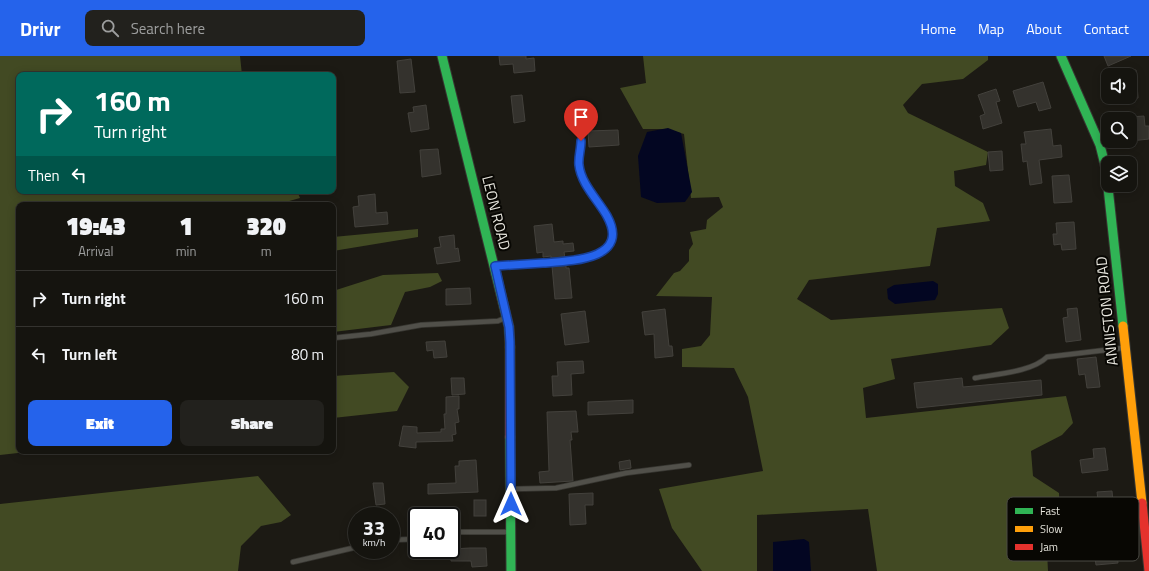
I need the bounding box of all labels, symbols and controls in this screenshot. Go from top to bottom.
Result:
search box [85,10,365,46]
text: Drivr [20,14,61,43]
icon: search [99,17,121,39]
text: Search here [131,17,205,40]
text: Home [921,18,956,39]
text: Map [978,18,1004,39]
text: About [1026,18,1062,39]
text: Contact [1084,18,1129,39]
map controls [1101,68,1137,192]
button: sound [1101,68,1137,104]
text: 160 m [94,79,171,122]
icon: right [28,88,80,140]
pin [564,100,598,141]
icon: arrive [570,106,592,128]
button: search [1101,112,1137,148]
text: Turn right [94,118,167,145]
button: layers [1101,156,1137,192]
text: Then [28,164,60,187]
icon: left [68,164,90,186]
street label: LEON ROAD [476,173,517,253]
text: 19:43 [66,208,126,244]
text: 1 [179,208,193,244]
text: 320 [246,208,286,244]
text: Arrival [78,241,113,261]
text: min [176,241,196,261]
text: m [261,241,272,261]
street label: ANNISTON ROAD [1089,255,1124,367]
text: Turn right [62,287,126,310]
text: 160 m [283,287,324,310]
icon: right [28,288,50,310]
text: Turn left [62,343,117,366]
text: 80 m [291,343,324,366]
icon: left [28,344,50,366]
button: Exit [28,400,172,446]
button: Share [180,400,324,446]
position arrow [490,483,532,525]
legend [1007,497,1139,561]
text: Fast [1040,503,1060,519]
speed limit sign: 40 [408,507,460,559]
text: 33 [363,512,385,543]
text: Slow [1040,521,1063,537]
text: km/h [363,535,385,550]
text: Jam [1040,539,1058,555]

